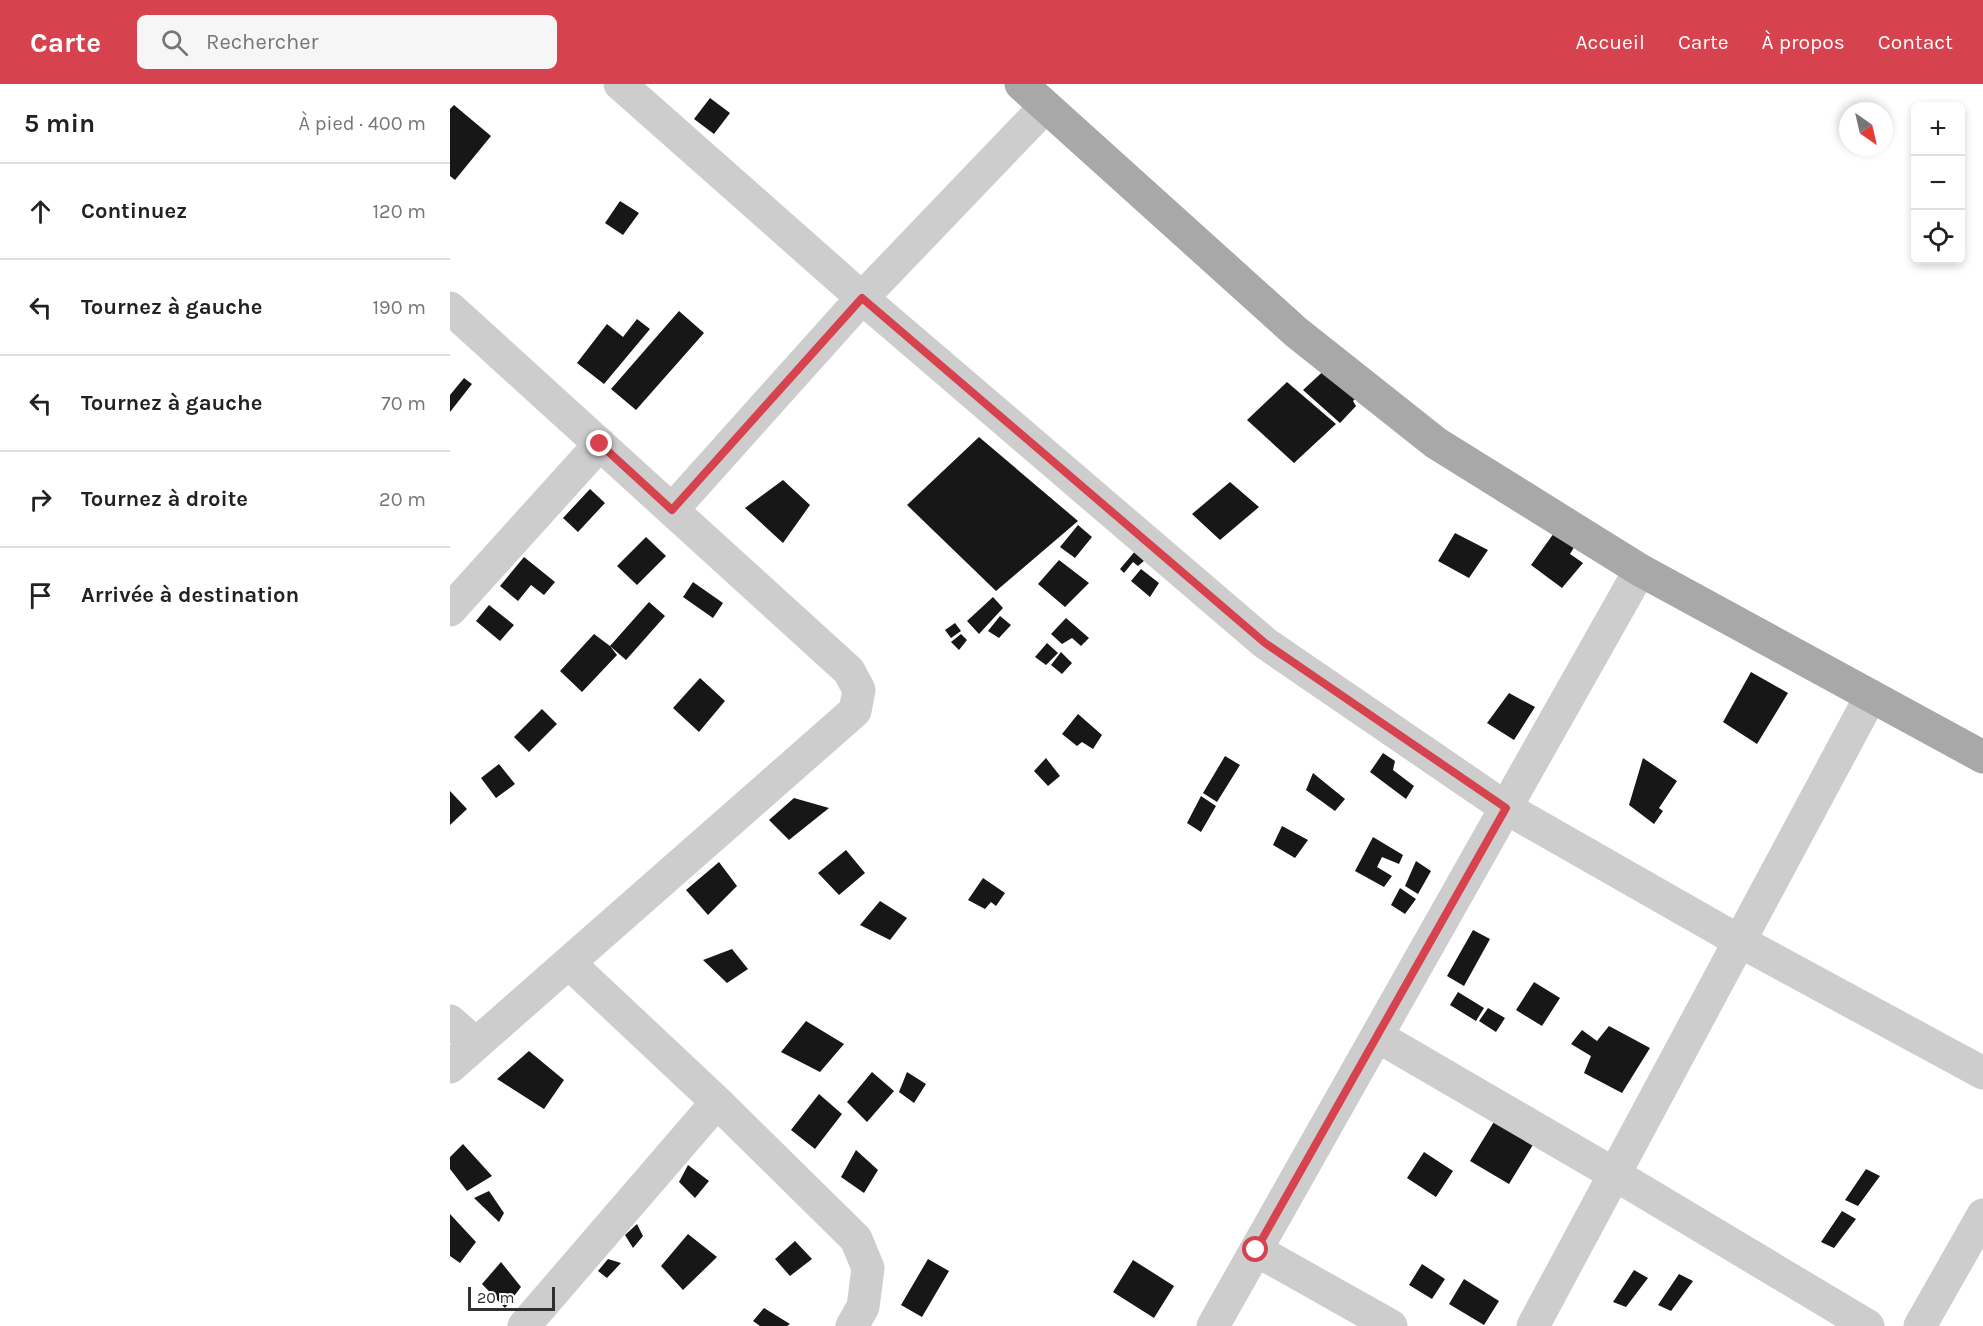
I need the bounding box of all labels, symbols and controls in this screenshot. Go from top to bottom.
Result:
search box [137,15,557,69]
text: Carte [30,26,101,59]
icon: search [158,26,191,59]
text: Rechercher [206,29,319,55]
text: Accueil [1576,30,1645,54]
text: Carte [1678,30,1729,54]
text: À propos [1762,30,1845,54]
text: Contact [1878,30,1953,54]
north arrow [1839,102,1893,156]
map controls [1911,102,1965,264]
button: + [1911,102,1965,156]
text: 5 min [24,108,95,139]
text: À pied · 400 m [299,112,426,135]
button: − [1911,156,1965,210]
icon: ahead [24,195,57,228]
text: Continuez [81,198,187,224]
text: 120 m [372,200,426,223]
button: locate [1911,210,1965,264]
icon: left [24,291,57,324]
text: Tournez à gauche [81,294,262,320]
text: 190 m [372,296,426,319]
icon: left [24,387,57,420]
text: Tournez à gauche [81,390,262,416]
text: 70 m [381,392,426,415]
route end [586,430,612,456]
icon: right [24,483,57,516]
text: Tournez à droite [81,486,248,512]
text: 20 m [379,488,426,511]
icon: arrive [24,579,57,612]
text: Arrivée à destination [81,582,299,608]
route start [1242,1236,1268,1262]
scale bar [468,1284,555,1312]
text: 20 m [477,1288,515,1307]

